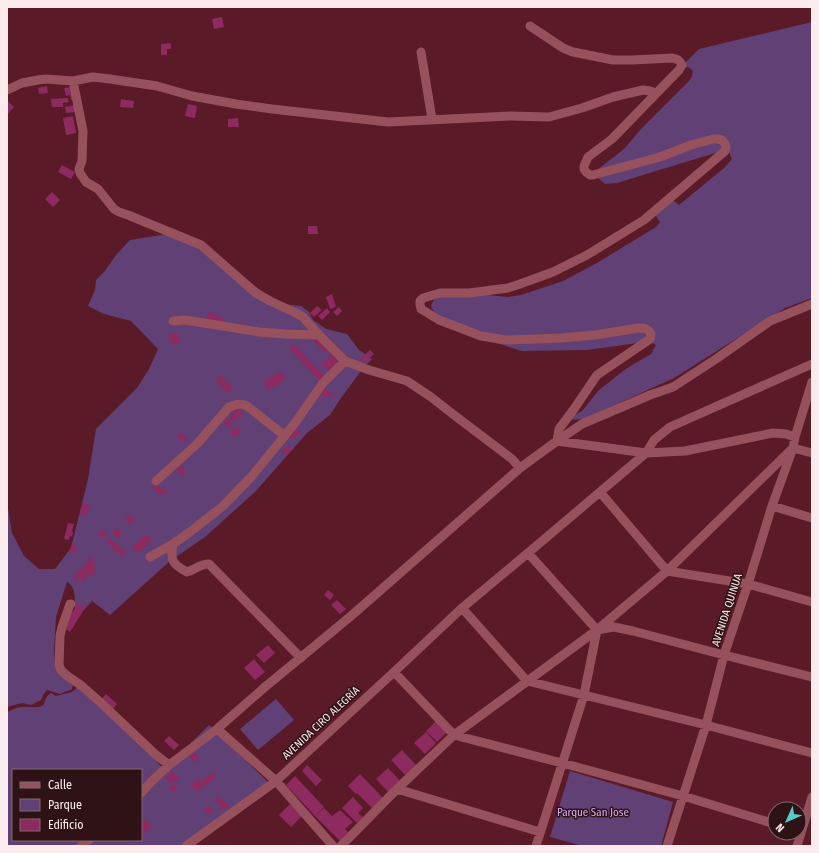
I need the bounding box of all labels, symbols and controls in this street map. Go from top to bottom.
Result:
street label: AVENIDA QUINUA [709,572,745,648]
street label: AVENIDA CIRO ALEGRÍA [279,683,363,762]
legend [12,769,142,841]
text: Calle [48,778,72,792]
text: Parque [48,798,82,812]
north arrow [767,801,807,841]
park label: Parque San Jose [557,806,629,819]
text: Edificio [48,818,84,832]
text: N [773,821,787,835]

